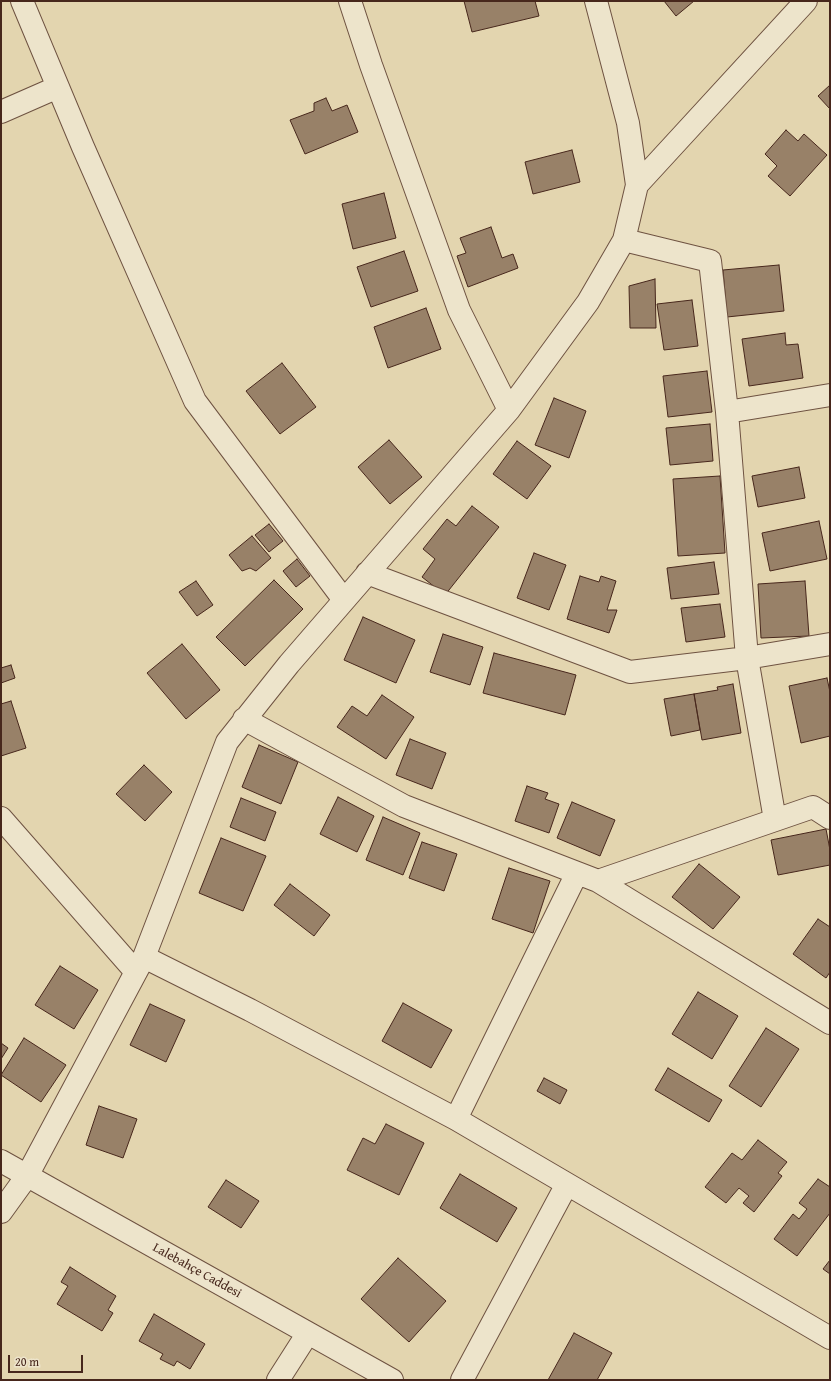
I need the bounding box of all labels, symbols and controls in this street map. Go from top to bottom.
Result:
street label: Lalebahçe Caddesi [150,1240,244,1302]
scale bar [10,1347,85,1373]
text: 20 m [15,1353,39,1370]

